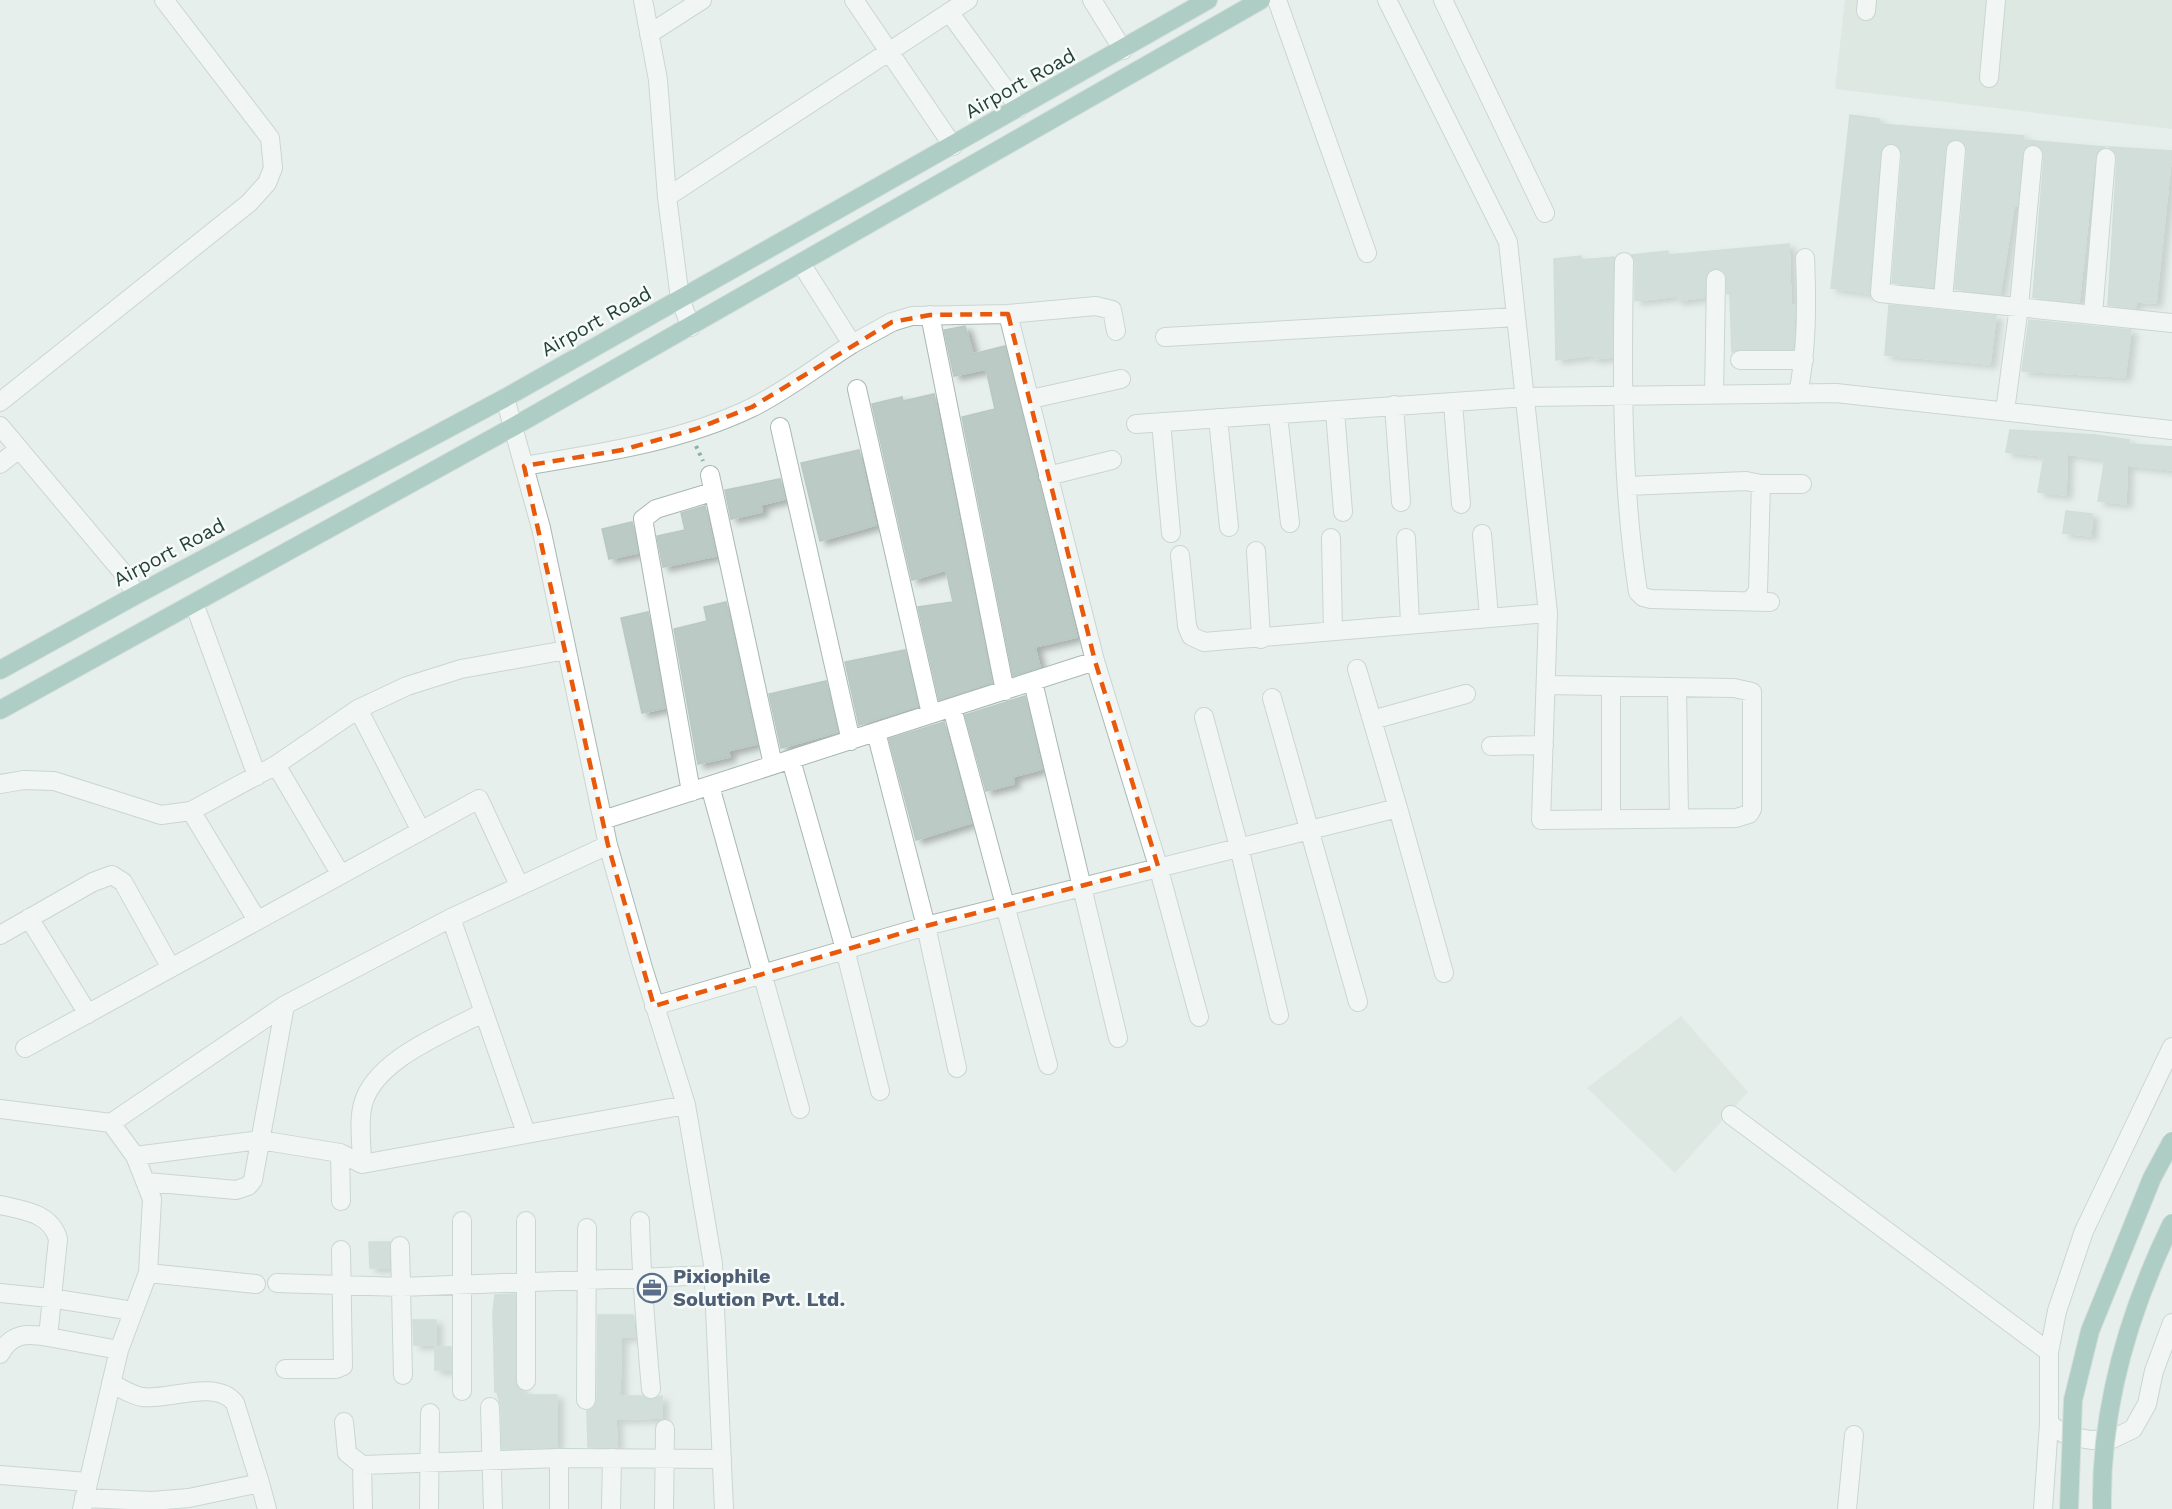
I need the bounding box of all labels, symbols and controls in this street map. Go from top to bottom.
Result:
street label: Airport Road [960,43,1080,123]
street label: Airport Road [536,281,656,361]
street label: Airport Road [109,513,229,591]
place label: Pixiophile Solution Pvt. Ltd. [673,1264,845,1311]
office icon: Pixiophile Solution Pvt. Ltd. [636,1272,668,1304]

